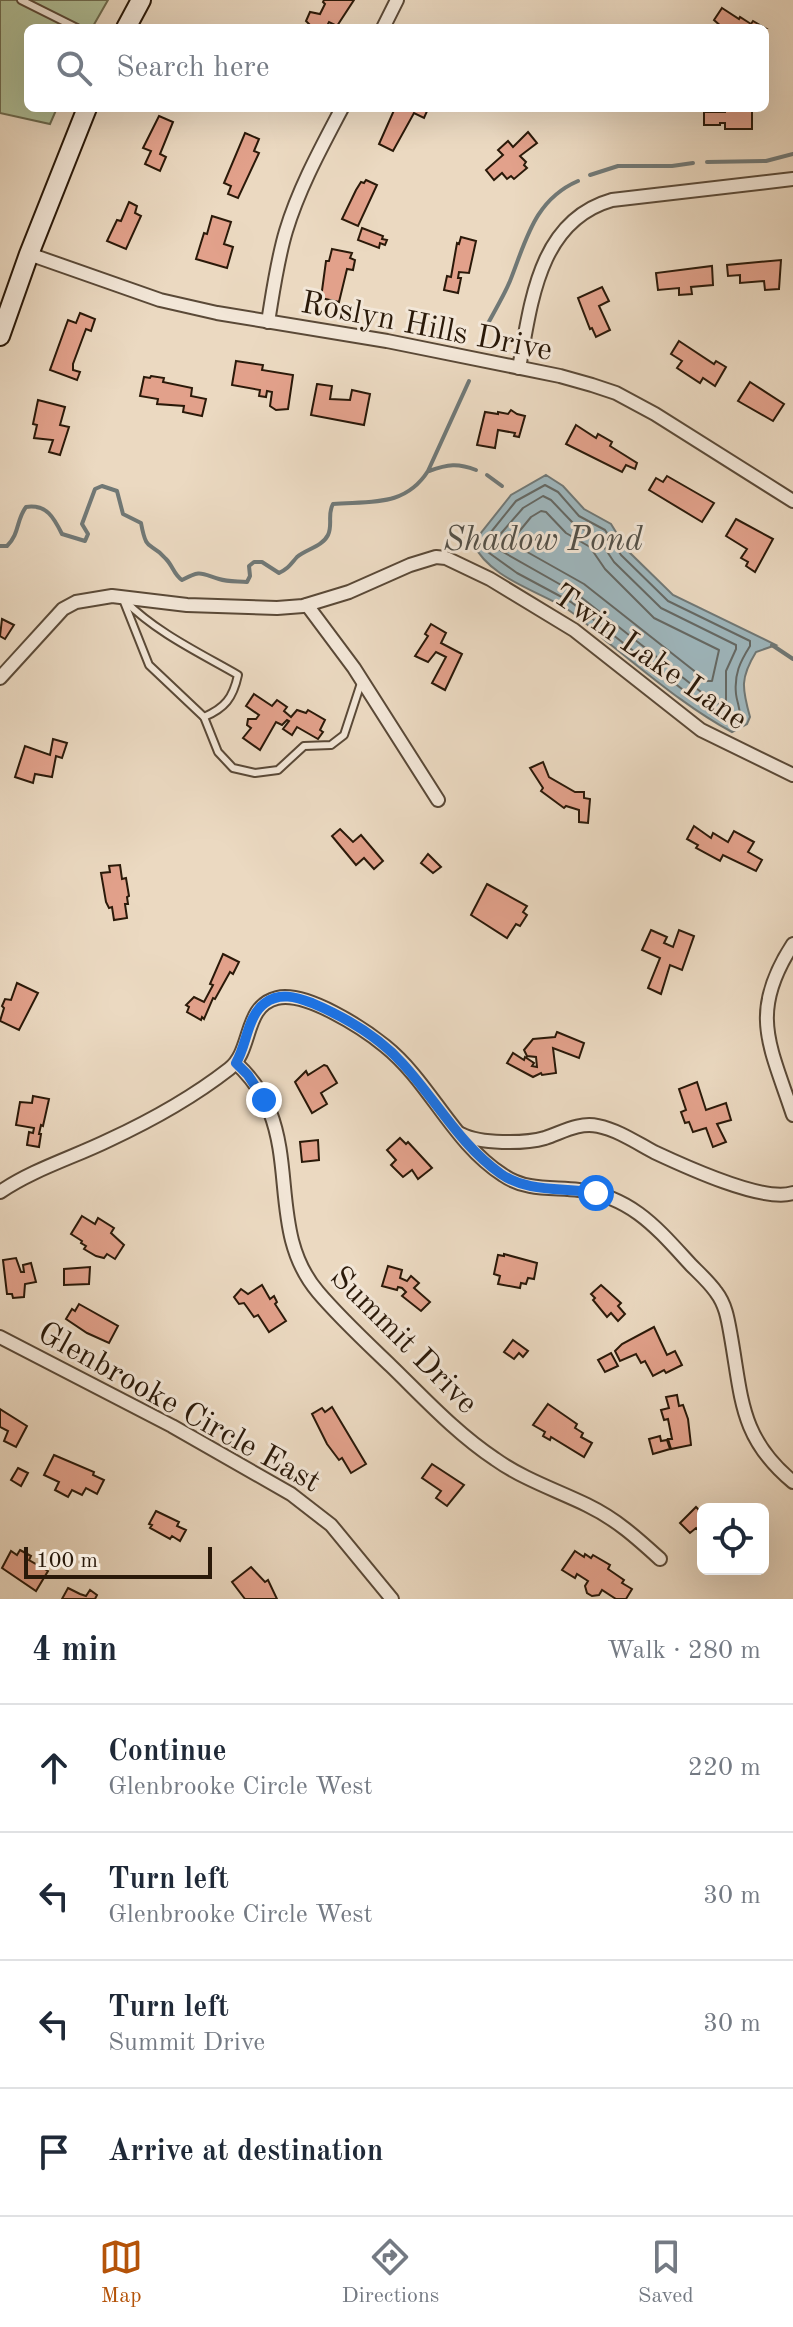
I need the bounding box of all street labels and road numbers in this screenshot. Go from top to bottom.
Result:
street label: Roslyn Hills Drive [298,288,555,368]
street label: Twin Lake Lane [546,580,752,737]
street label: Summit Drive [323,1261,483,1421]
street label: Glenbrooke Circle East [32,1318,325,1500]

